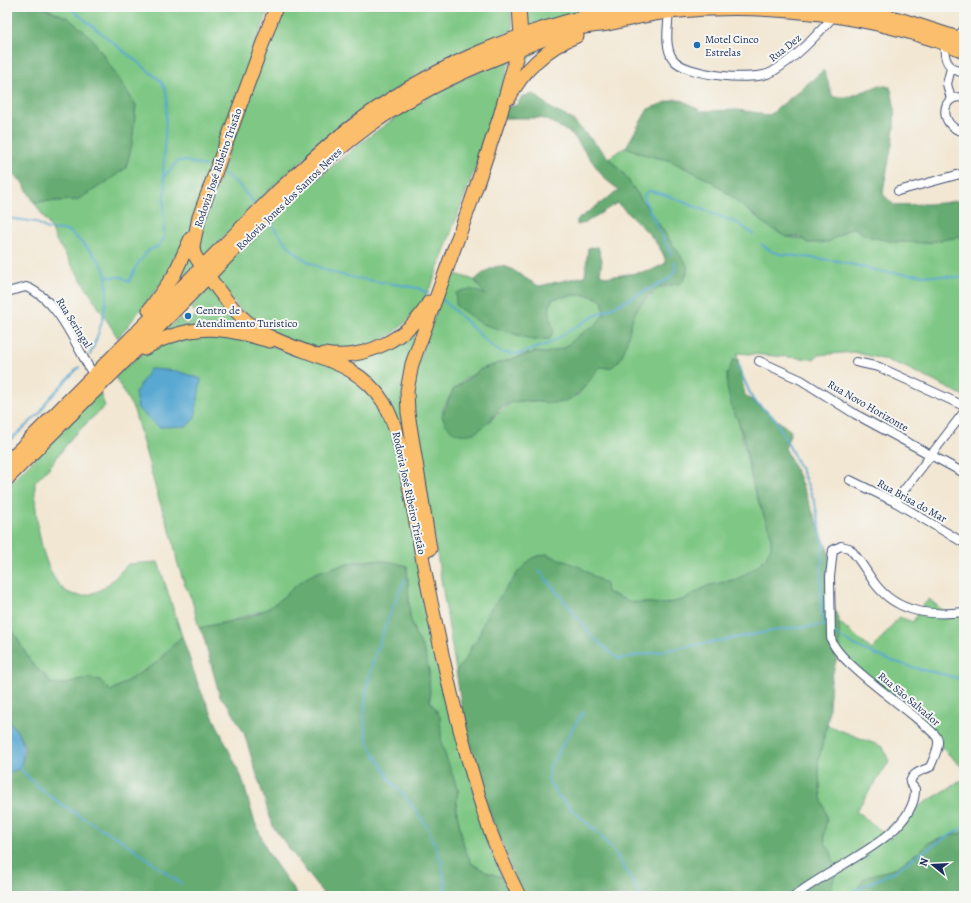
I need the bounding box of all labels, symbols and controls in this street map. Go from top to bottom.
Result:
street label: Rua Dez [766,31,804,65]
place label: Motel Cinco Estrelas [705,32,759,60]
marker: Motel Cinco Estrelas [692,40,702,50]
street label: Rodovia José Ribeiro Tristão [191,106,246,230]
street label: Rodovia Jones dos Santos Neves [233,144,345,254]
street label: Rua Seringal [53,295,96,351]
place label: Centro de Atendimento Turistico [195,303,298,331]
marker: Centro de Atendimento Turistico [183,311,193,321]
street label: Rua Novo Horizonte [825,377,911,435]
street label: Rodovia José Ribeiro Tristão [389,430,429,556]
street label: Rua Brisa do Mar [875,476,949,526]
street label: Rua São Salvador [875,669,943,729]
north arrow [913,845,953,885]
text: N [916,856,932,868]

